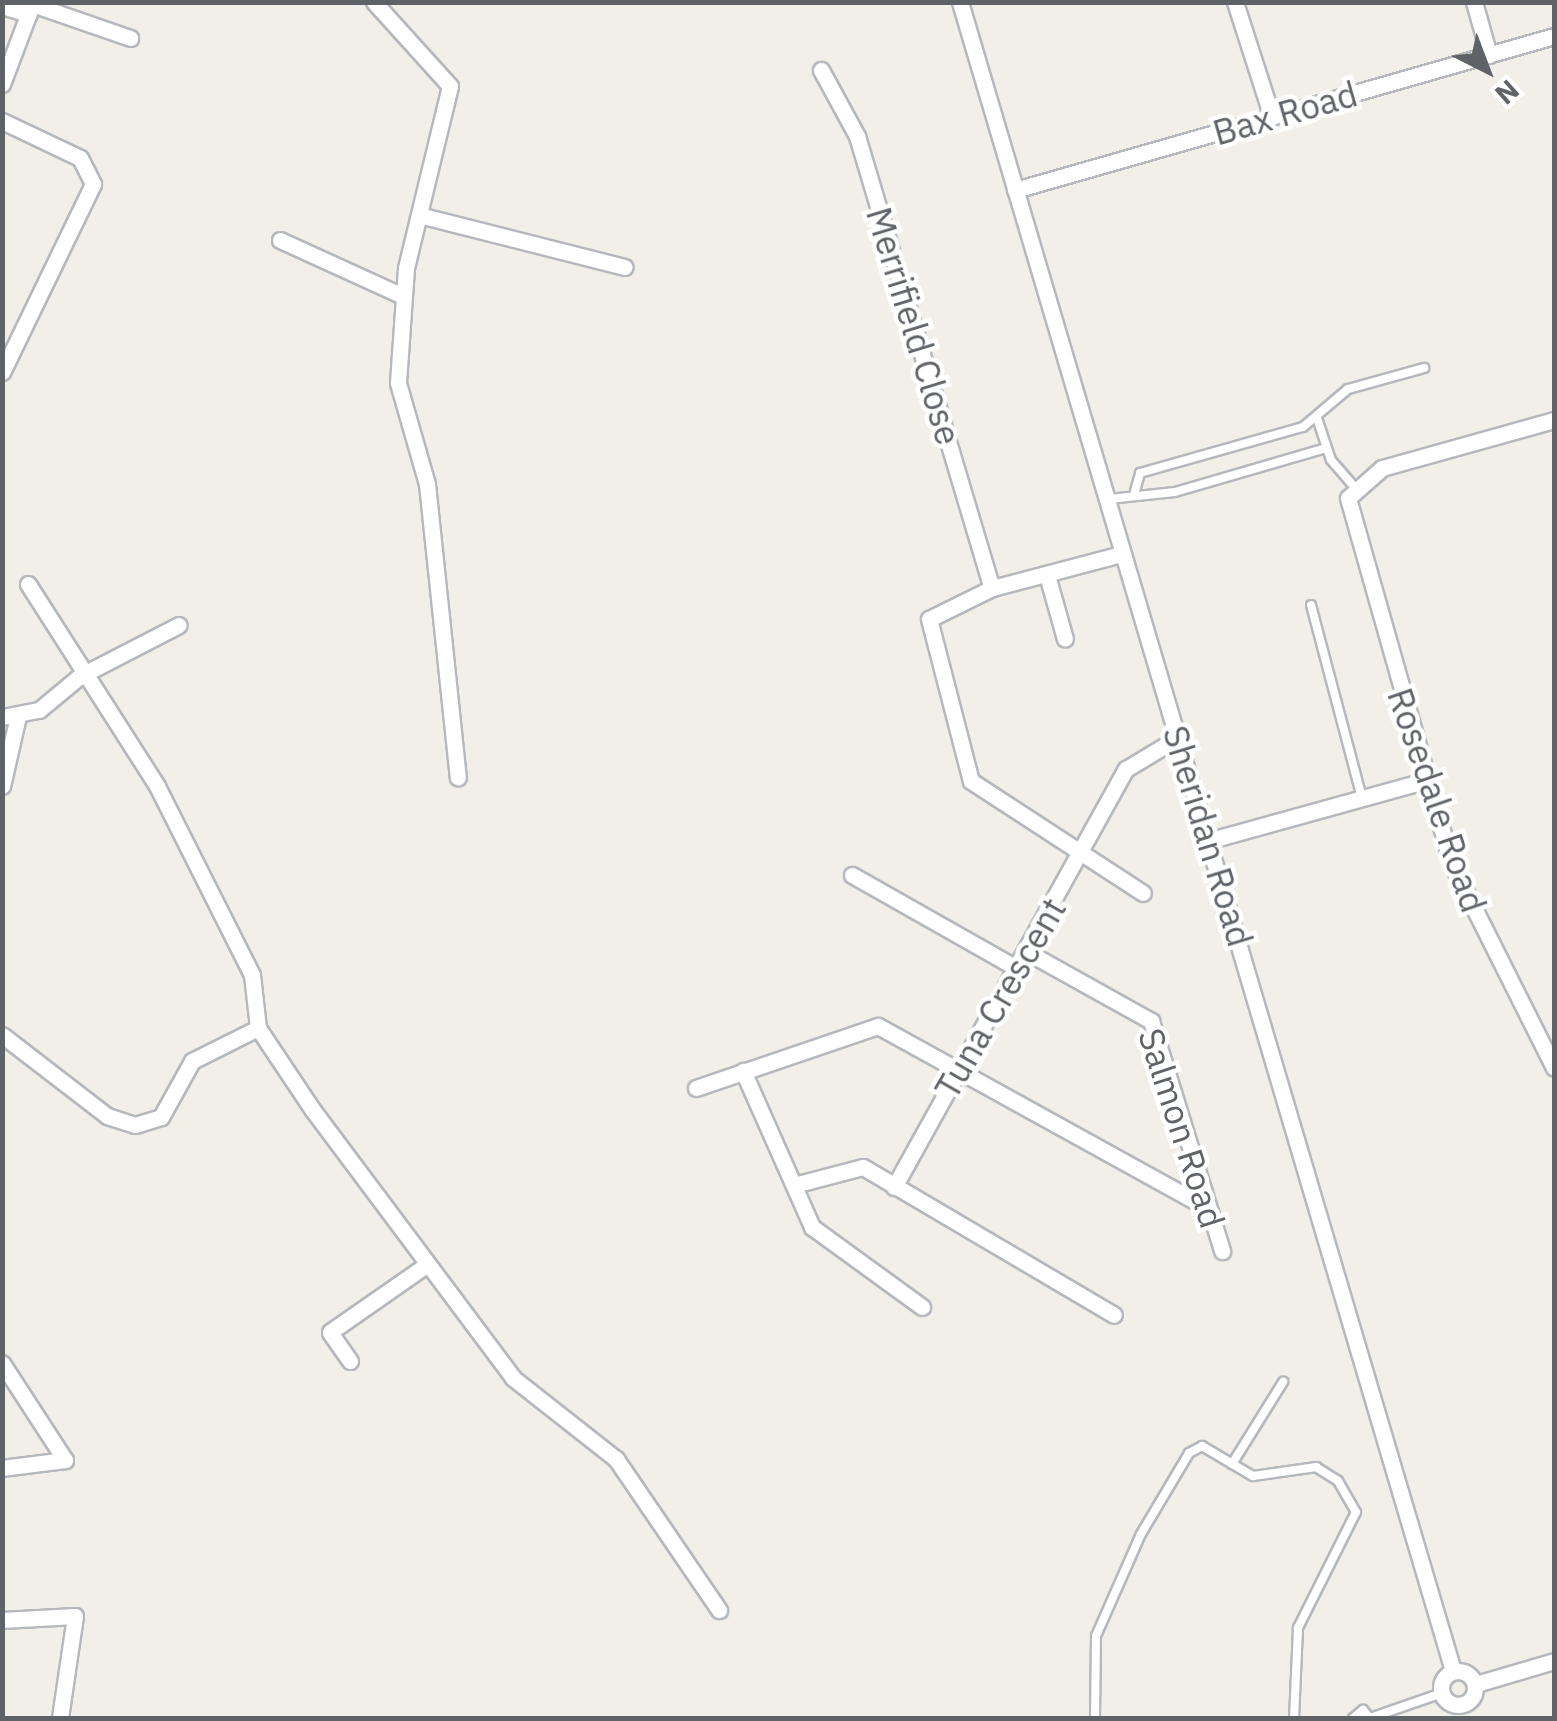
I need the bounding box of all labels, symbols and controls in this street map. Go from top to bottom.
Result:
north arrow [1437,20,1537,120]
street label: Bax Road [1208,72,1362,154]
text: N [1487,72,1527,113]
street label: Merrifield Close [858,202,970,450]
street label: Rosedale Road [1379,682,1495,918]
street label: Sheridan Road [1154,721,1262,951]
street label: Tuna Crescent [926,890,1074,1106]
street label: Salmon Road [1130,1023,1234,1233]

